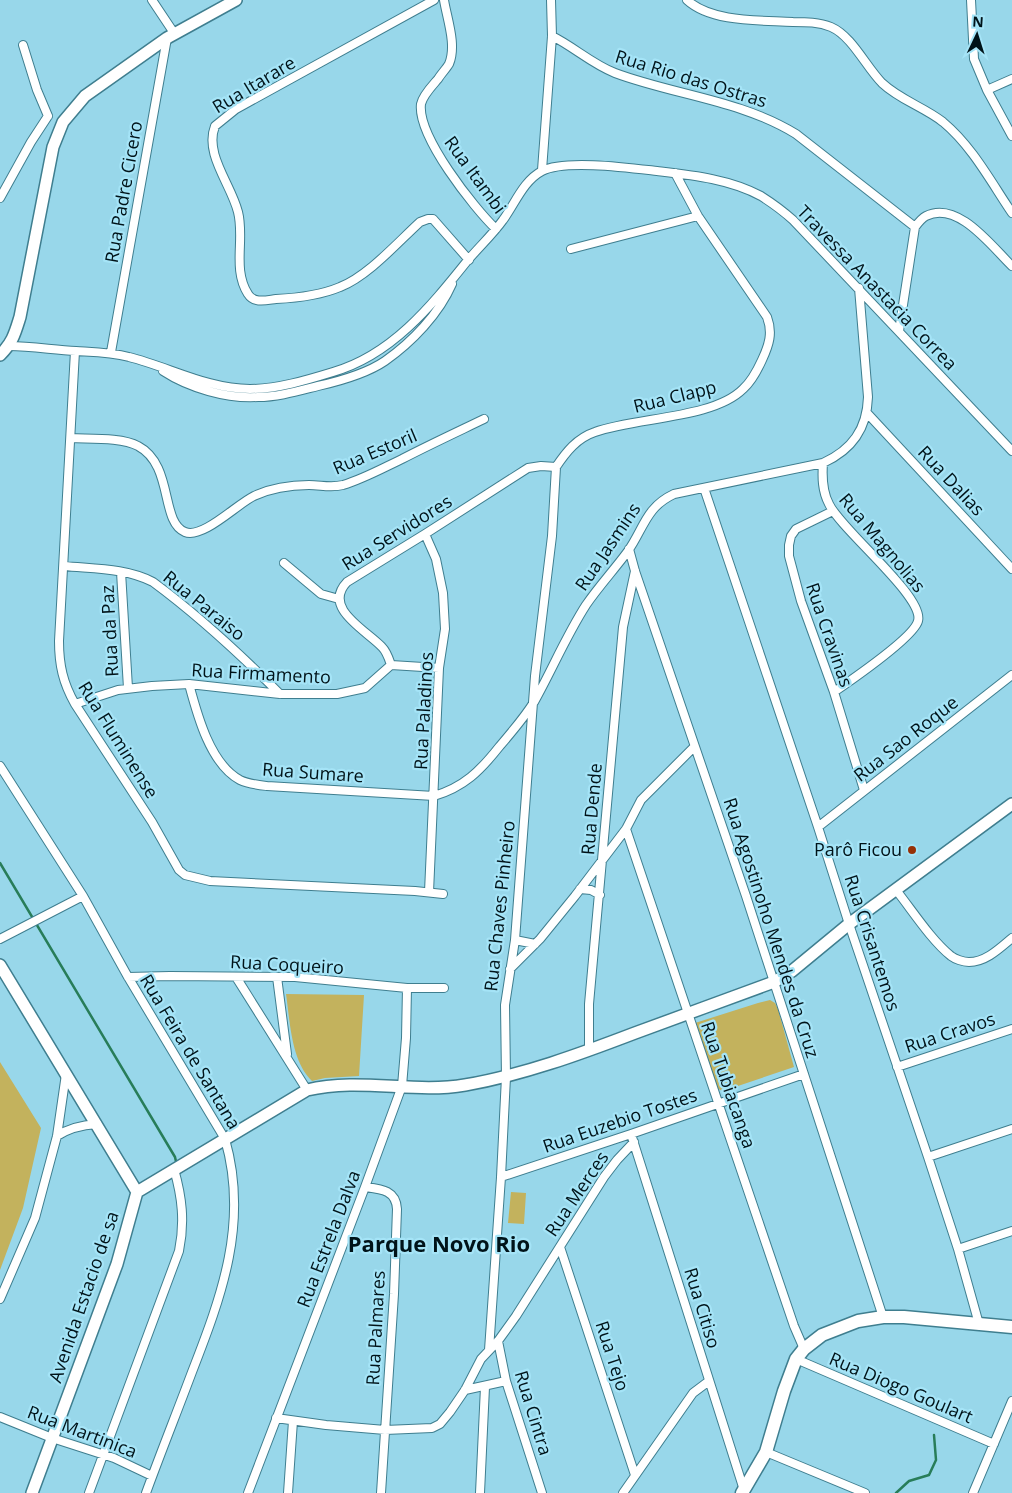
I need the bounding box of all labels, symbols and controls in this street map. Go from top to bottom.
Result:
north arrow [952,10,1002,60]
text: N [972,12,984,31]
street label: Rua Rio das Ostras [613,44,770,112]
street label: Rua Itarare [207,50,300,118]
street label: Rua Padre Cicero [99,119,147,265]
street label: Rua Itambi [440,131,512,218]
street label: Travessa Anastacia Correa [793,200,963,375]
street label: Rua Clapp [631,374,719,418]
street label: Rua Estoril [329,423,420,480]
street label: Rua Dalias [913,440,990,521]
street label: Rua Magnolias [834,488,931,597]
street label: Rua Servidores [337,489,456,576]
street label: Rua Jasmins [569,498,645,595]
street label: Rua Paraiso [159,565,251,646]
street label: Rua Cravinas [801,579,859,690]
street label: Rua da Paz [95,585,123,678]
street label: Rua Paladinos [408,651,438,771]
street label: Rua Firmamento [191,657,331,689]
street label: Rua Fluminense [73,676,164,803]
street label: Rua Sao Roque [848,690,963,787]
street label: Rua Sumare [261,756,365,788]
street label: Rua Dende [575,762,607,856]
street label: Rua Agostinoho Mendes da Cruz [718,794,825,1061]
street label: Rua Chaves Pinheiro [478,819,520,993]
place label: Parô Ficou [814,837,902,861]
marker: Parô Ficou [906,844,918,856]
street label: Rua Crisantemos [840,871,906,1014]
street label: Rua Coqueiro [230,949,345,979]
street label: Rua Feira de Santana [135,969,247,1134]
street label: Rua Cravos [901,1006,998,1058]
street label: Rua Tubiacanga [696,1018,762,1151]
street label: Rua Euzebio Tostes [539,1082,700,1158]
street label: Rua Merces [539,1146,613,1241]
street label: Rua Estrela Dalva [291,1167,365,1311]
street label: Avenida Estacio de sa [42,1208,124,1386]
district label: Parque Novo Rio [348,1228,530,1258]
street label: Rua Citiso [679,1264,727,1351]
street label: Rua Palmares [360,1270,390,1386]
street label: Rua Tejo [590,1318,636,1394]
street label: Rua Diogo Goulart [826,1346,977,1428]
street label: Rua Cintra [510,1367,558,1458]
street label: Rua Martinica [24,1399,141,1463]

